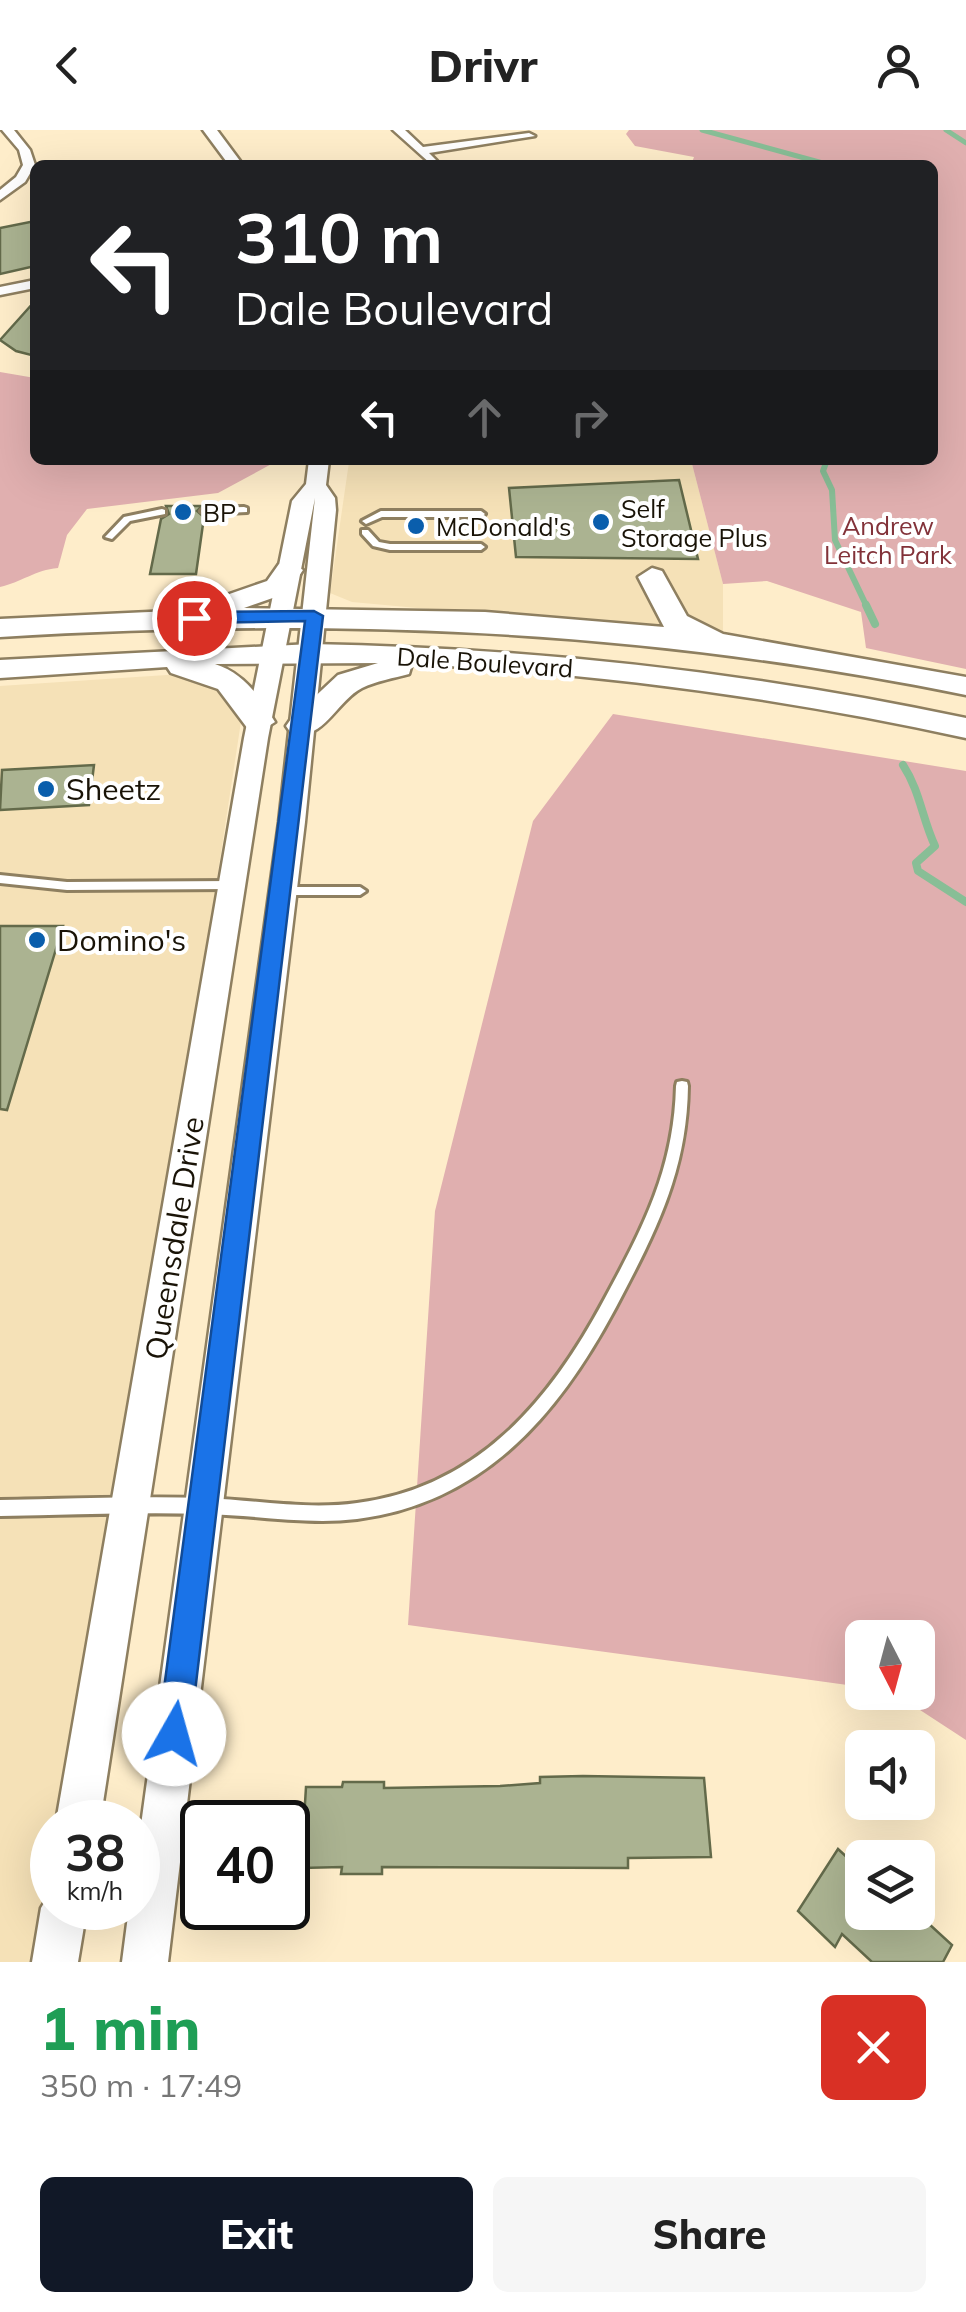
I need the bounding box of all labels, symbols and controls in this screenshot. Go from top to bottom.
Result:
text: Drivr [429,37,537,93]
icon: back [40,38,95,93]
icon: person [871,38,926,93]
text: 310 m [235,193,443,281]
icon: left [70,200,200,330]
text: Dale Boulevard [235,280,553,336]
icon: left [352,390,407,445]
icon: ahead [457,390,512,445]
icon: right [562,390,617,445]
place label: Self Storage Plus [621,493,768,553]
place label: BP [203,497,236,528]
marker: BP [172,501,194,523]
park label: Andrew Leitch Park [824,510,953,570]
place label: McDonald's [436,511,571,542]
marker: Self Storage Plus [590,511,612,533]
marker: McDonald's [405,515,427,537]
pin [152,576,237,661]
icon: arrive [167,591,222,646]
street label: Dale Boulevard [396,640,574,684]
place label: Sheetz [66,770,161,808]
marker: Sheetz [35,778,57,800]
place label: Domino's [57,921,186,959]
marker: Domino's [26,929,48,951]
street label: Queensdale Drive [136,1114,212,1362]
north arrow [845,1620,935,1710]
map controls [845,1620,935,1930]
position arrow [122,1682,226,1786]
button: sound [845,1730,935,1820]
speed limit sign: 40 [180,1800,310,1930]
text: 38 [65,1821,125,1884]
button: layers [845,1840,935,1930]
text: km/h [67,1875,123,1906]
text: 1 min [40,1990,201,2065]
button: close [821,1995,926,2100]
text: 350 m · 17:49 [40,2065,242,2105]
button: Exit [40,2177,473,2292]
button: Share [493,2177,926,2292]

